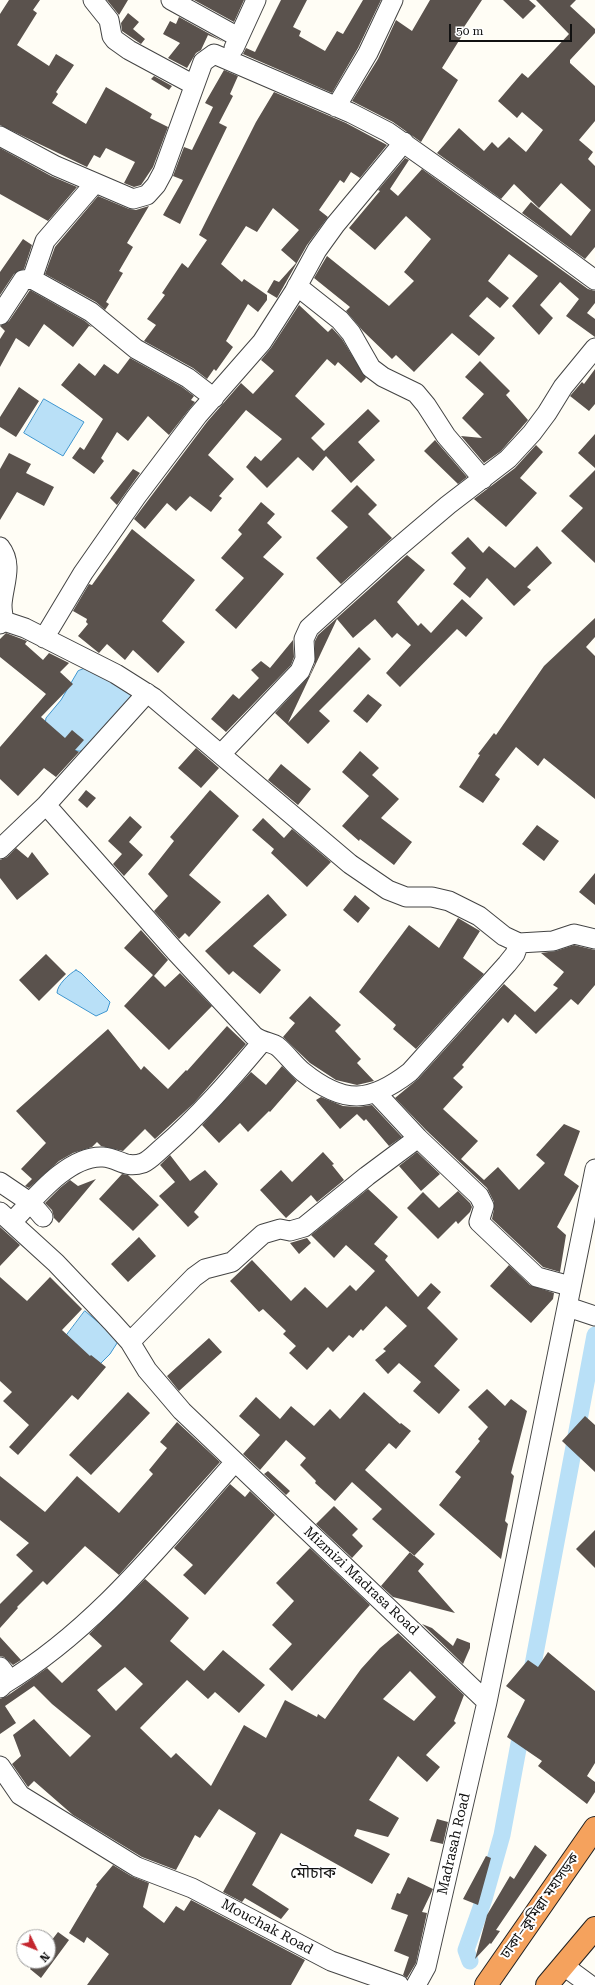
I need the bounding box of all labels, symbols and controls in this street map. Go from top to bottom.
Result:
scale bar [451,16,574,42]
text: 50 m [456,24,483,38]
street label: Mizmizi Madrasa Road [300,1523,422,1639]
street label: Madrasah Road [434,1791,474,1897]
street label: ঢাকা–কুমিল্লা মহাসড়ক [497,1850,583,1962]
district label: মৌচাক [290,1863,336,1883]
street label: Mouchak Road [218,1896,316,1958]
north arrow [16,1929,56,1969]
text: N [37,1949,52,1964]

